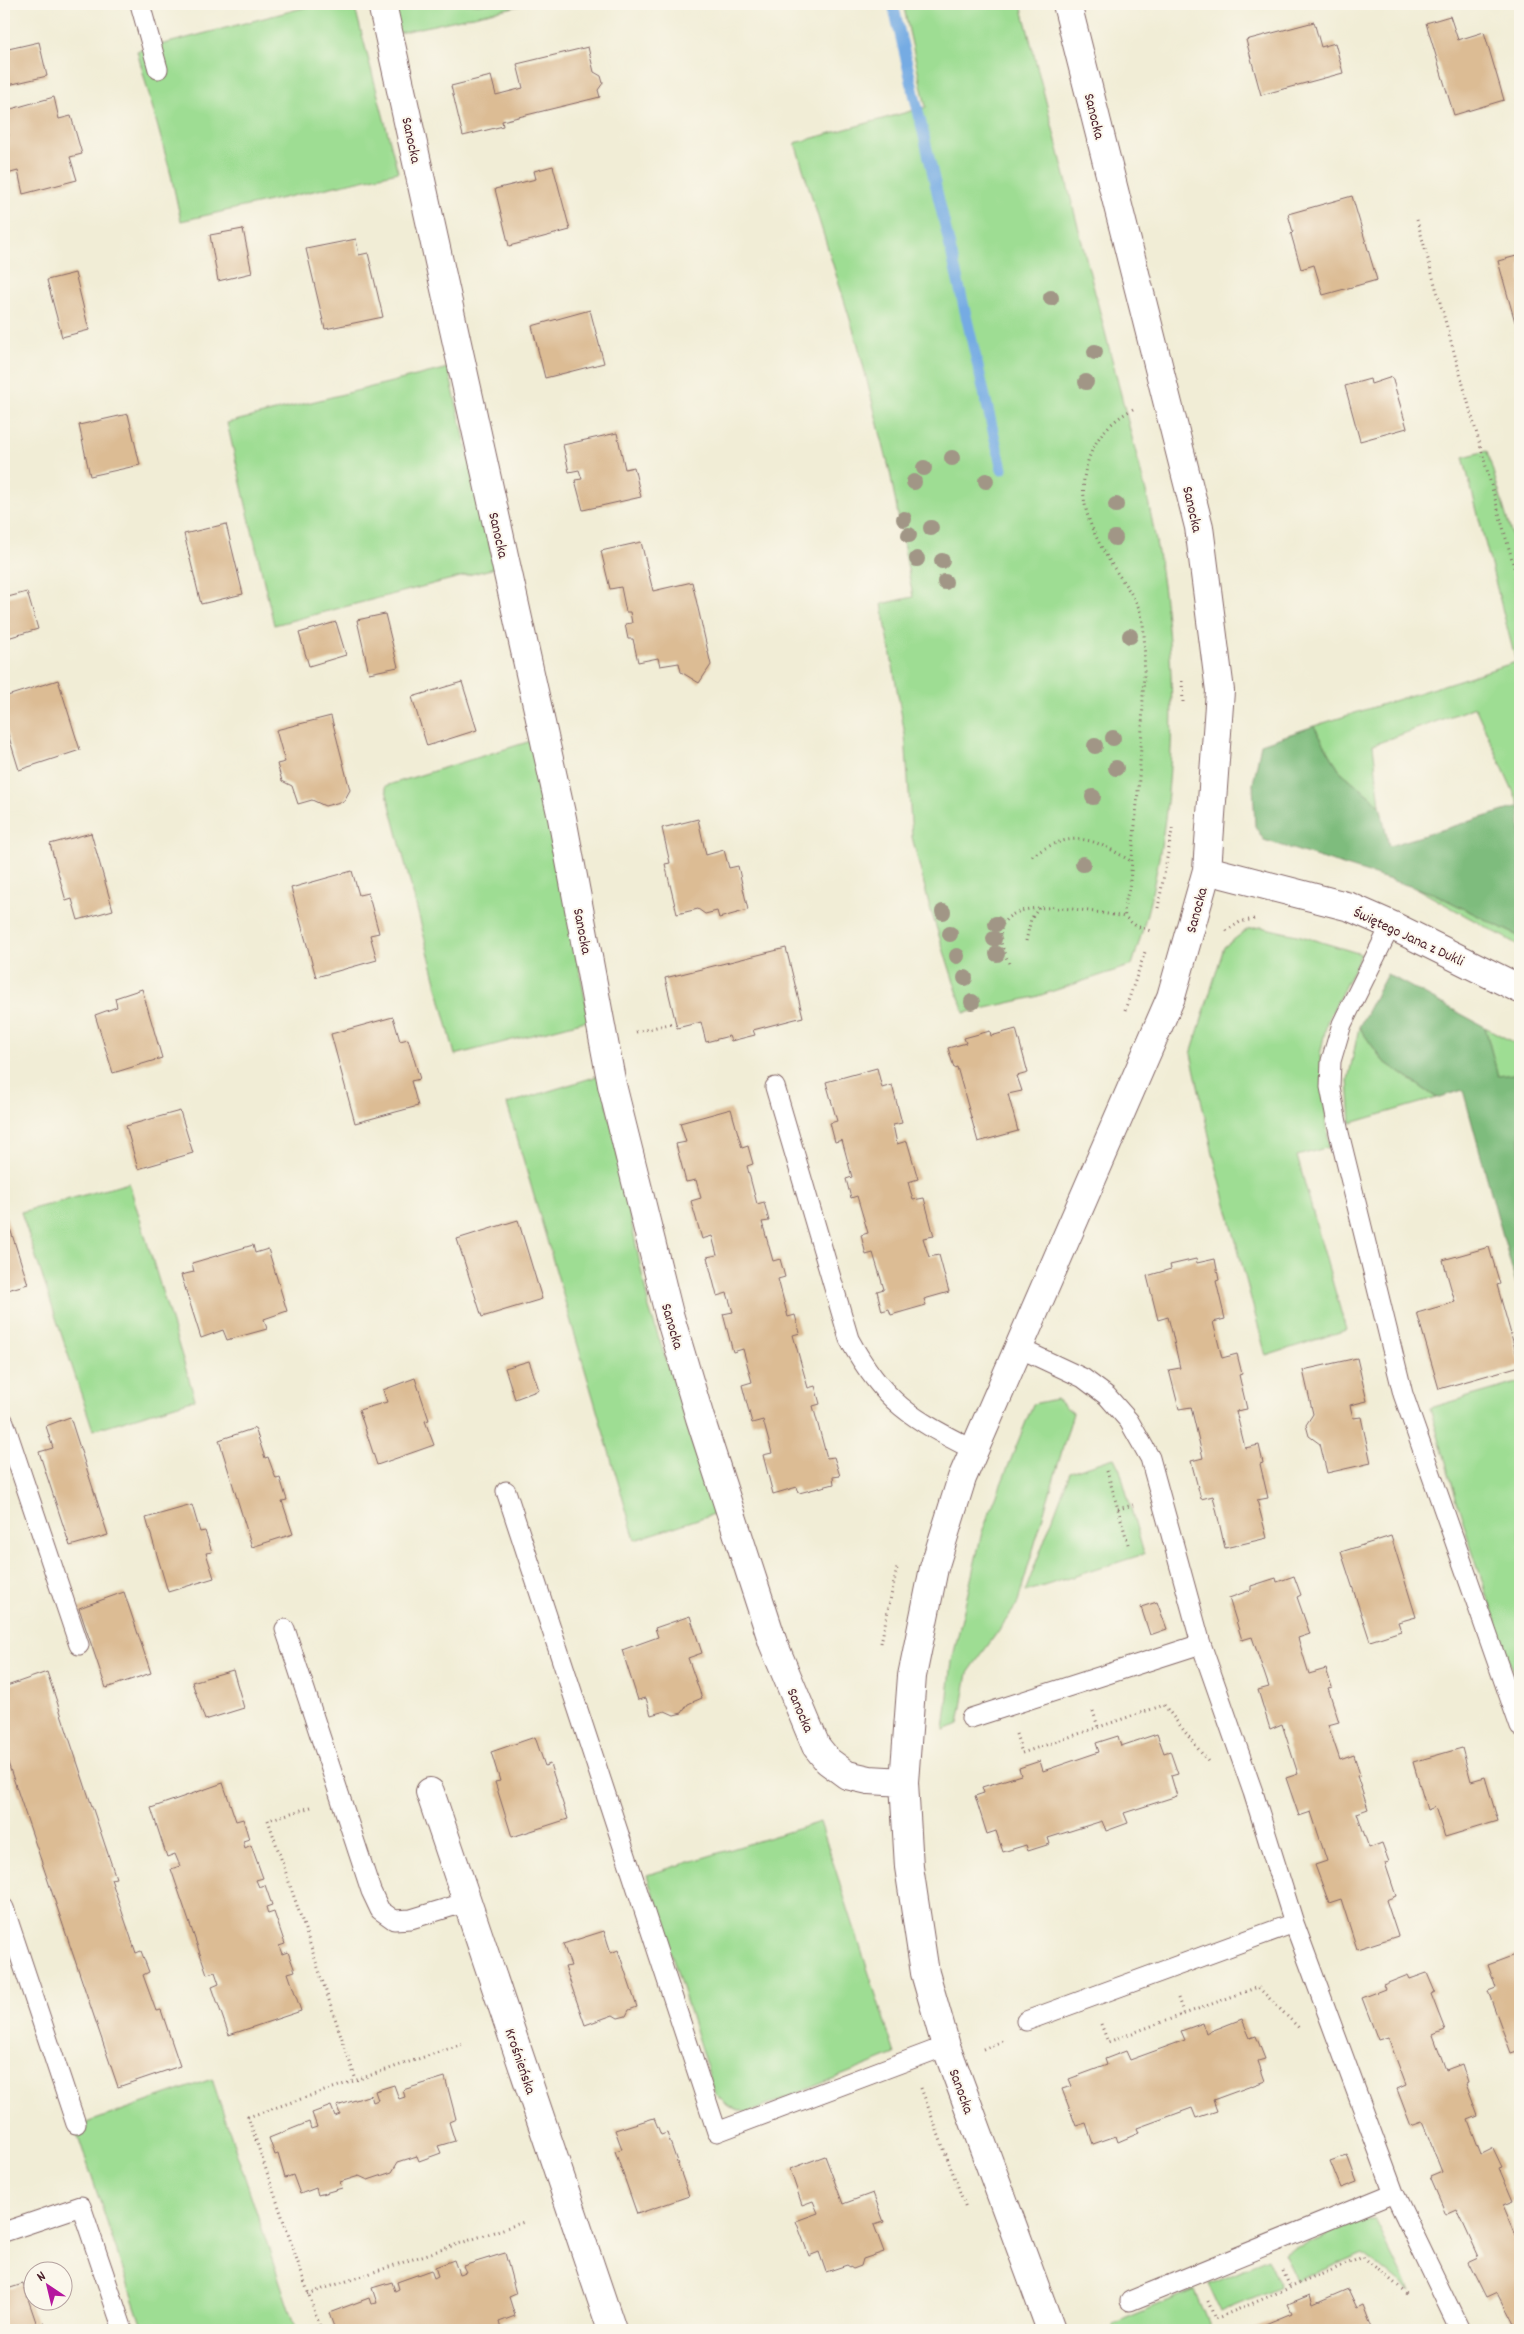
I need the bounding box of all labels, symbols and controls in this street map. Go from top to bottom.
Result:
street label: Sanocka [1077,91,1110,143]
street label: Sanocka [394,115,426,166]
street label: Sanocka [1175,484,1207,535]
street label: Sanocka [481,510,513,561]
street label: Sanocka [1181,884,1215,936]
street label: Świętego Jana z Dukli [1349,903,1467,973]
street label: Sanocka [566,906,596,957]
street label: Sanocka [654,1301,688,1353]
street label: Sanocka [780,1685,819,1737]
street label: Krośnieńska [498,2026,541,2098]
street label: Sanocka [942,2066,979,2118]
north arrow [22,2262,72,2312]
text: N [33,2267,50,2287]

